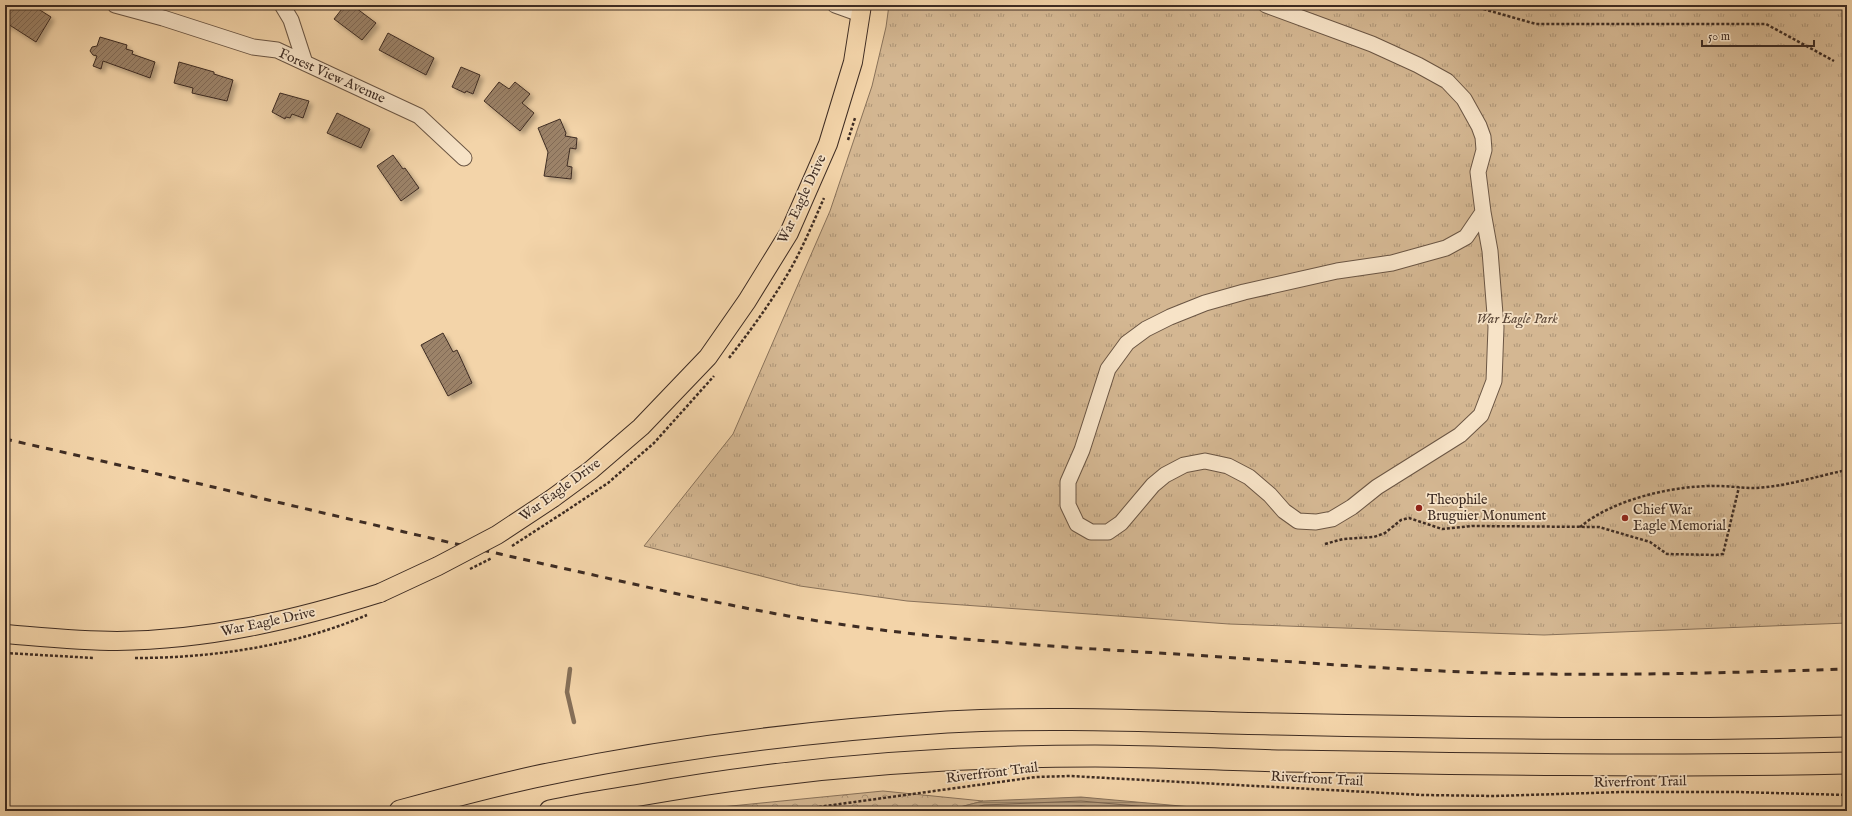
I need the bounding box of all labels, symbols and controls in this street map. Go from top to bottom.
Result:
scale bar [1702,22,1814,48]
text: 50 m [1708,29,1730,44]
street label: Forest View Avenue [276,44,389,108]
street label: War Eagle Drive [774,151,831,246]
park label: War Eagle Park [1476,310,1558,329]
street label: War Eagle Drive [516,454,605,525]
place label: Theophile Bruguier Monument [1427,491,1547,525]
place label: Chief War Eagle Memorial [1633,501,1726,535]
marker: Theophile Bruguier Monument [1414,503,1424,513]
marker: Chief War Eagle Memorial [1620,513,1630,523]
street label: War Eagle Drive [219,603,317,641]
street label: Riverfront Trail [945,758,1039,788]
street label: Riverfront Trail [1270,768,1364,790]
street label: Riverfront Trail [1593,772,1687,792]

